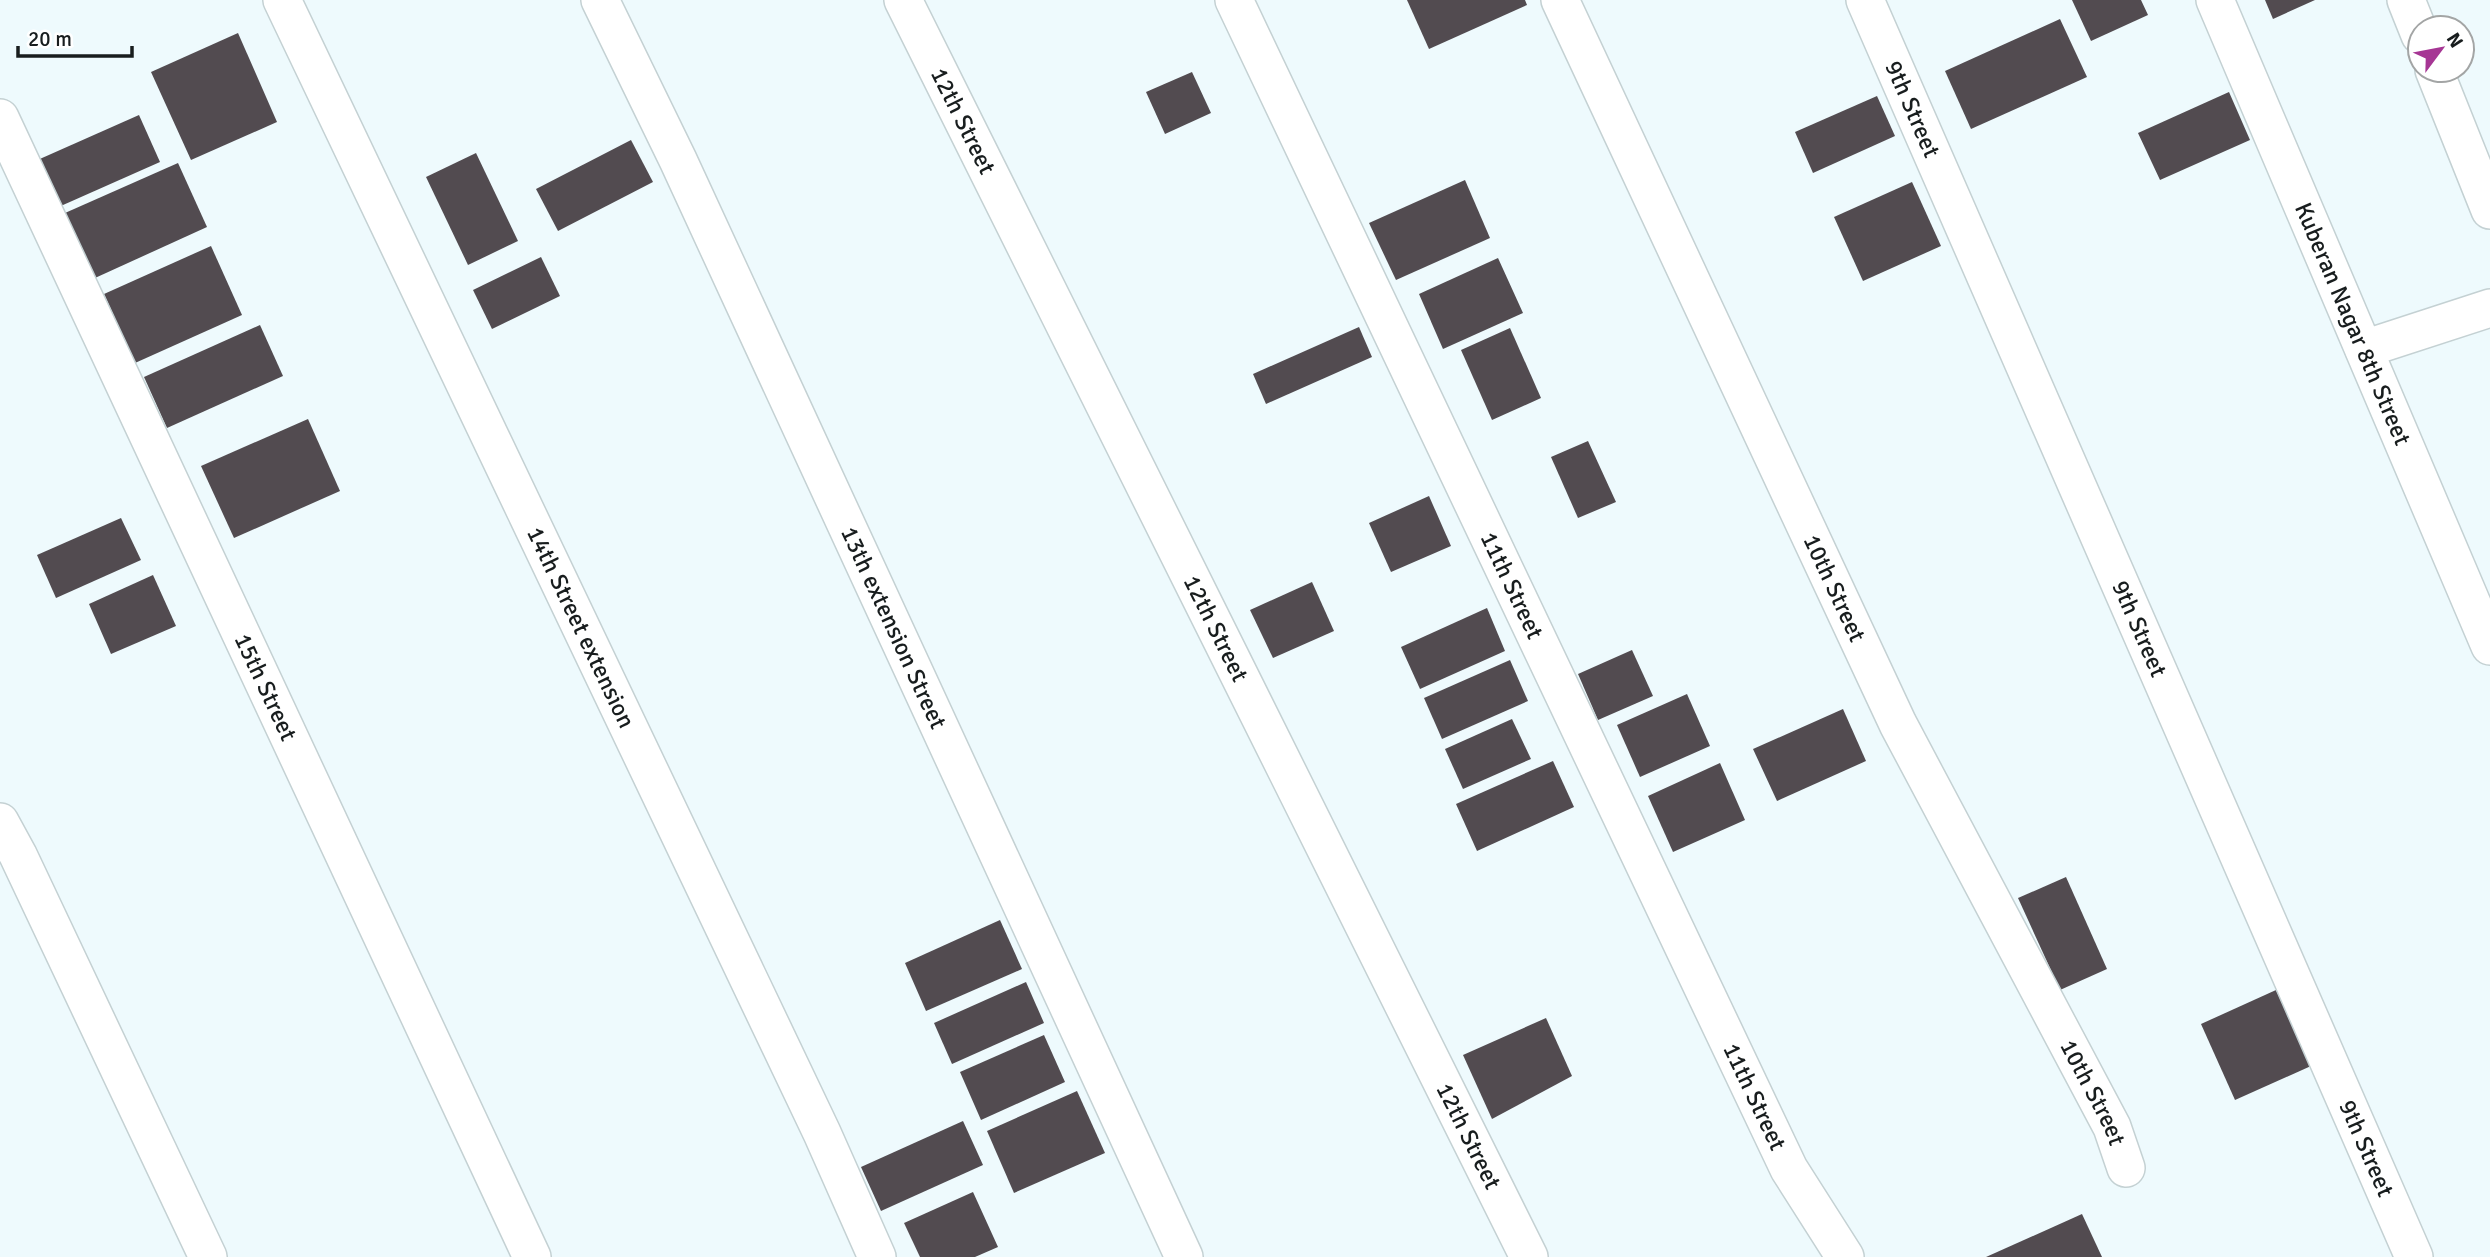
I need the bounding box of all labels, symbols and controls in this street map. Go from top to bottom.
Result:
scale bar [18,14,131,58]
north arrow [2406,14,2476,84]
text: 20 m [28,26,72,52]
text: N [2441,29,2468,52]
street label: 9th Street [1878,56,1947,162]
street label: 12th Street [924,63,1002,179]
street label: Kuberan Nagar 8th Street [2288,198,2418,450]
street label: 14th Street extension [520,522,642,733]
street label: 13th extension Street [834,522,953,734]
street label: 11th Street [1474,527,1550,644]
street label: 10th Street [1797,529,1873,647]
street label: 12th Street [1177,570,1255,687]
street label: 9th Street [2105,576,2174,682]
street label: 15th Street [228,628,304,746]
street label: 10th Street [2053,1034,2132,1149]
street label: 11th Street [1716,1038,1793,1155]
street label: 12th Street [1430,1078,1508,1194]
street label: 9th Street [2332,1095,2401,1201]

